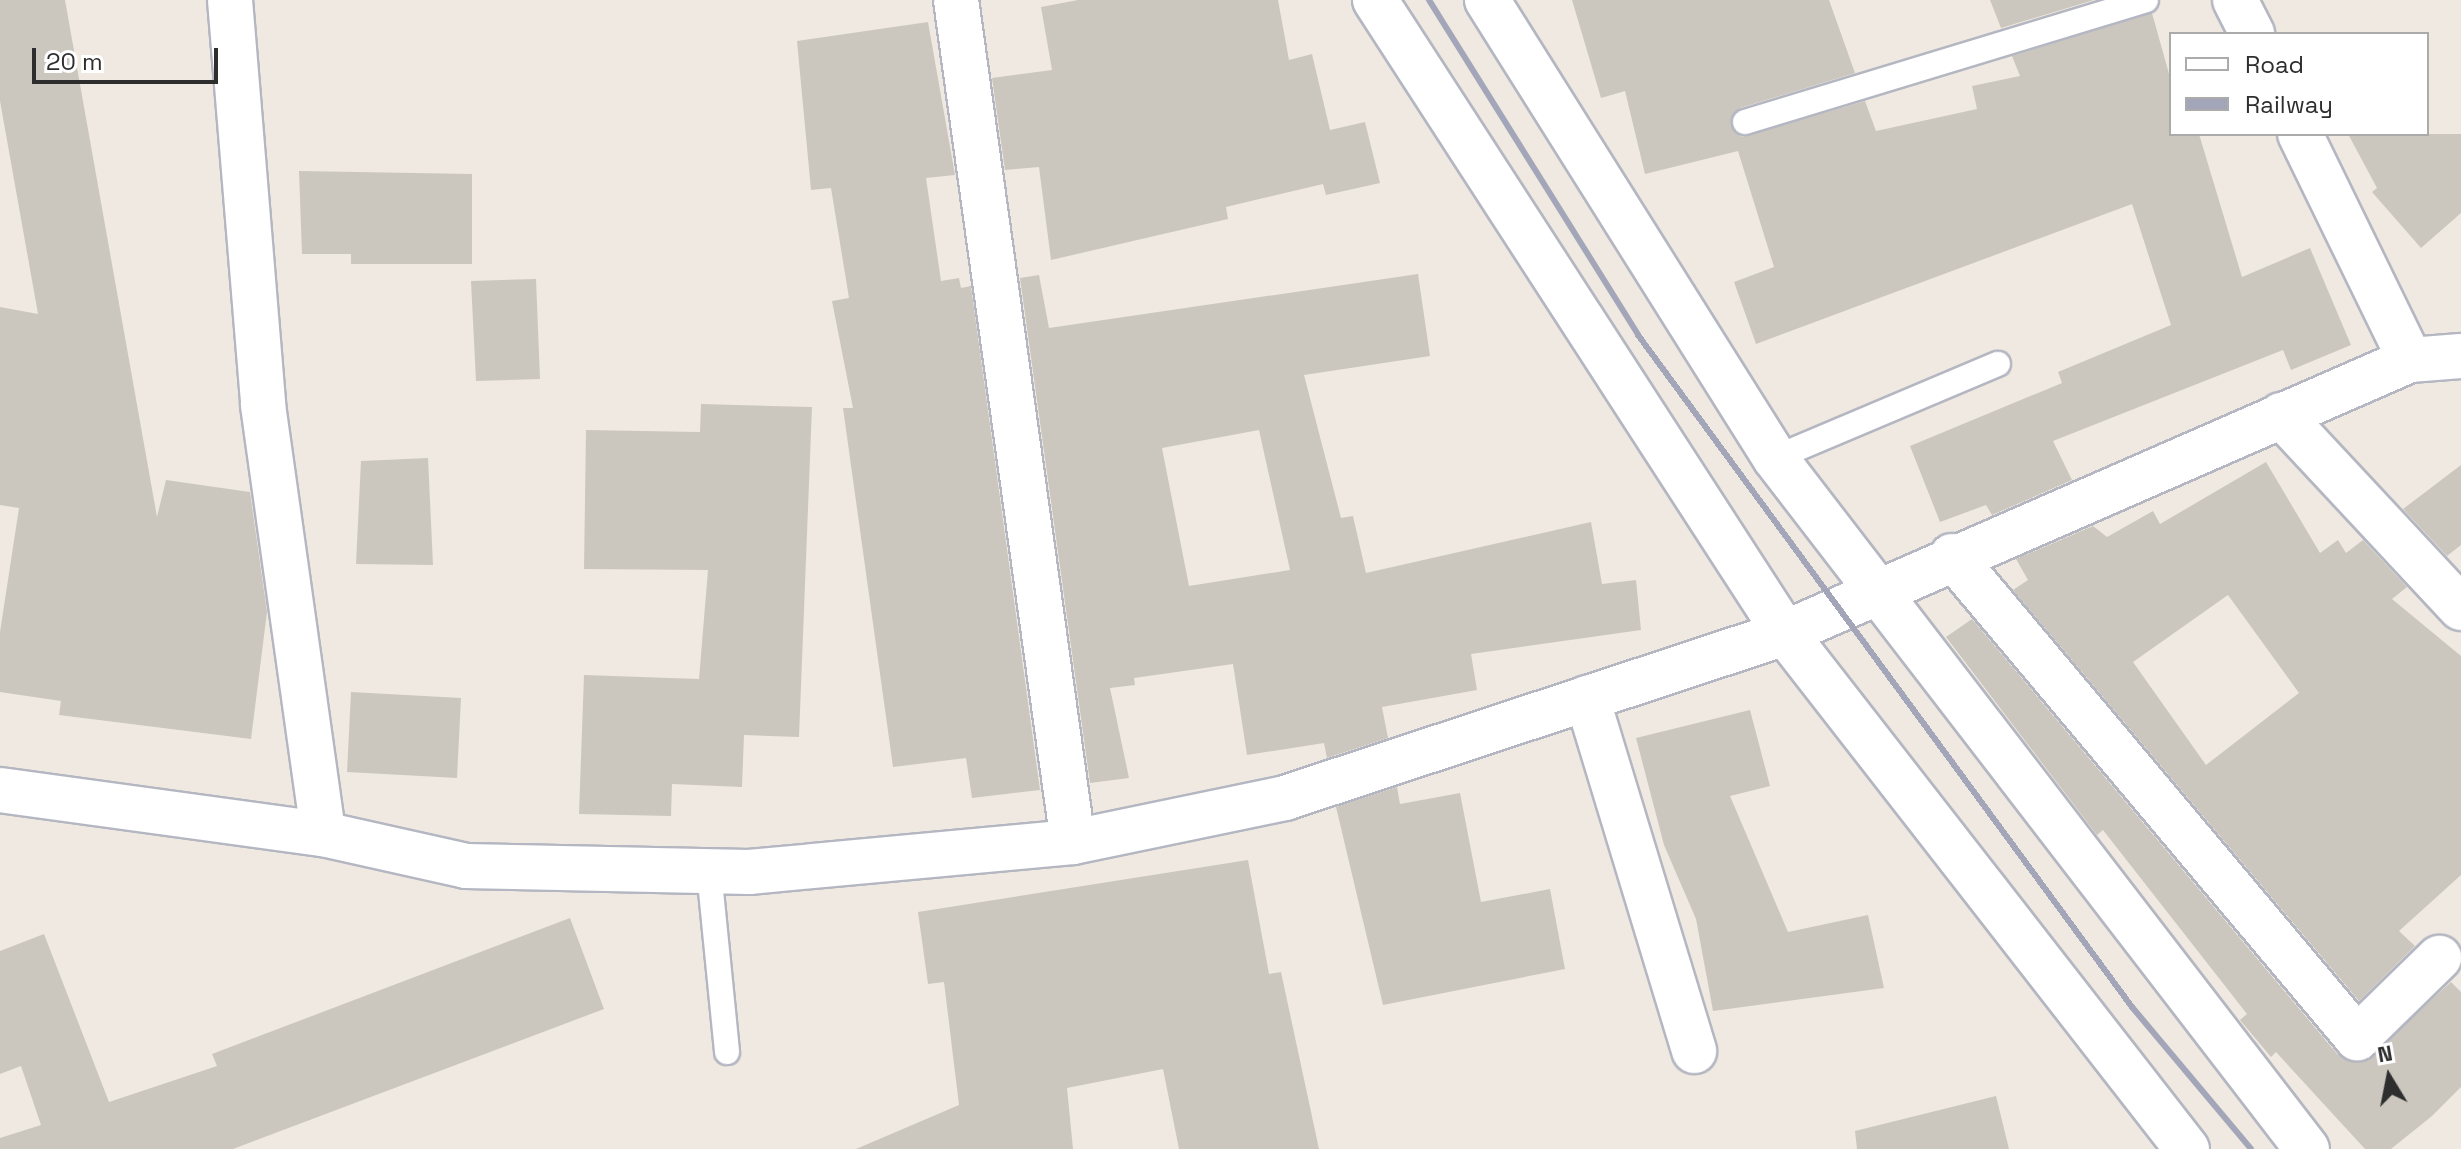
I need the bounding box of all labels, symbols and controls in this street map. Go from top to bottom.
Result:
scale bar [36,32,222,82]
legend [2169,32,2429,136]
text: 20 m [46,46,103,77]
text: Road [2245,49,2304,80]
text: Railway [2245,89,2333,120]
north arrow [2349,1037,2429,1117]
text: N [2375,1038,2395,1068]

